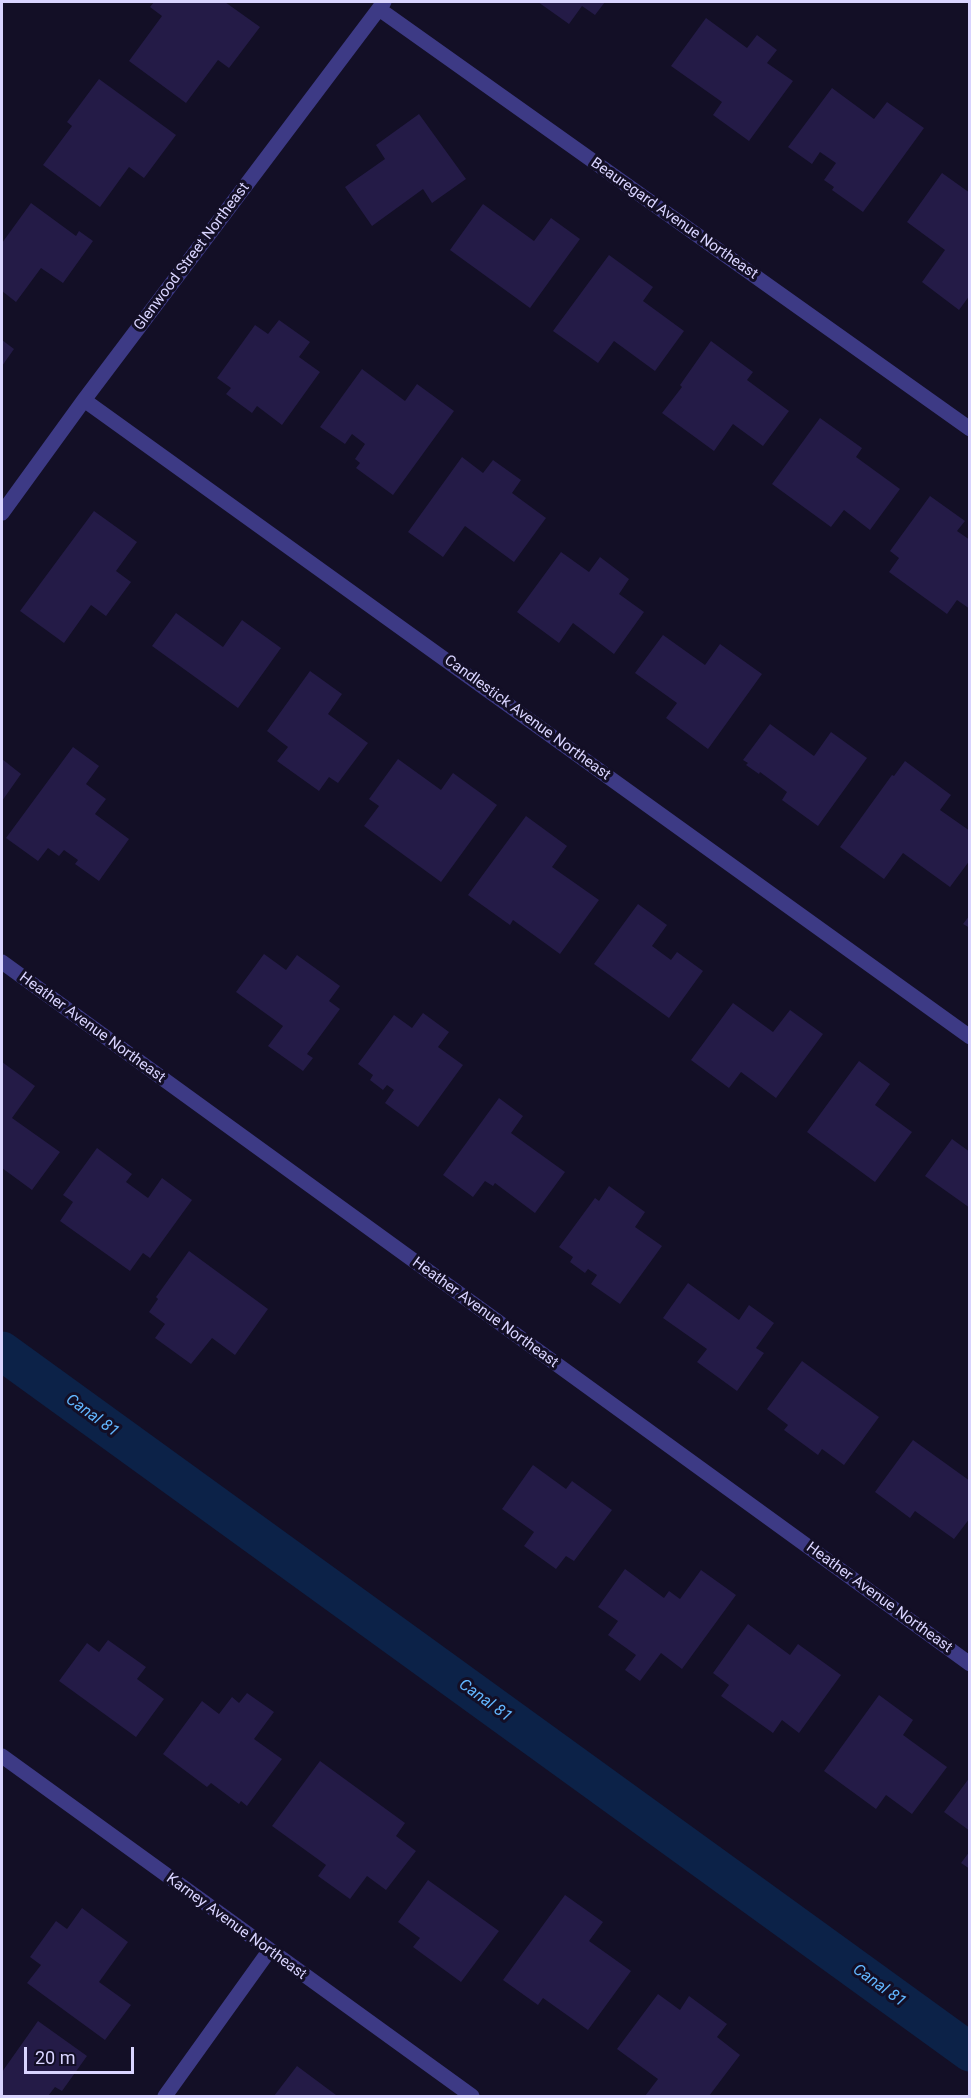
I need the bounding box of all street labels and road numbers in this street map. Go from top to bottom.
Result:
street label: Beauregard Avenue Northeast [587,154,761,284]
street label: Glenwood Street Northeast [130,179,254,335]
street label: Candlestick Avenue Northeast [440,652,614,784]
street label: Heather Avenue Northeast [15,969,169,1087]
street label: Heather Avenue Northeast [408,1254,562,1372]
street label: Heather Avenue Northeast [802,1539,956,1657]
street label: Karney Avenue Northeast [162,1870,310,1984]

